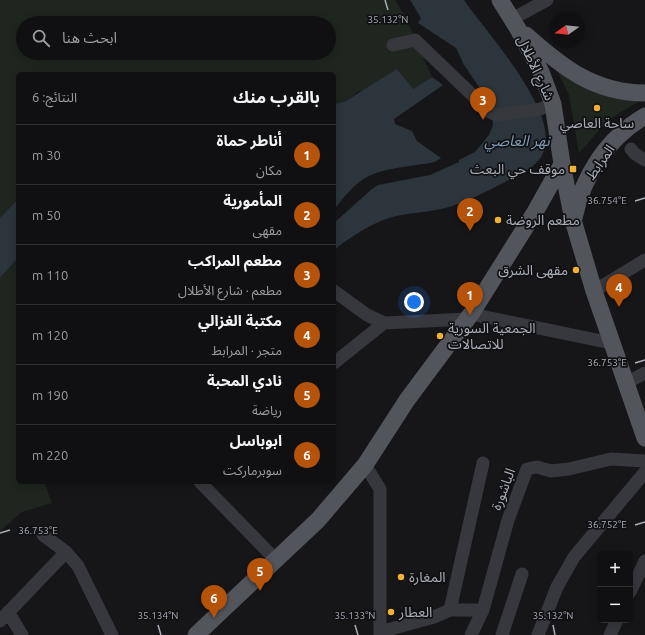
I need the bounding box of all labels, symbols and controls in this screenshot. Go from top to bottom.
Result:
north arrow [549,12,585,48]
text: 35.132°N [367,14,409,25]
search box [16,16,336,60]
icon: search [30,27,52,49]
text: ابحث هنا [62,29,117,46]
street label: شارع الأطلال [511,33,558,104]
text: بالقرب منك [233,87,320,106]
pin: 3 [470,87,496,120]
text: النتائج: 6 [32,90,77,104]
marker: ساحة العاصي [592,103,602,113]
place label: ساحة العاصي [560,115,634,134]
text: أناطر حماة [216,132,282,149]
water label: نهر العاصي [484,132,551,152]
street label: المرابط [582,141,619,183]
text: 30 m [32,148,61,162]
text: 1 [303,148,311,162]
place label: موقف حي البعث [470,161,565,180]
text: مكان [256,163,282,177]
marker: موقف حي البعث [568,164,578,174]
text: المأمورية [223,192,282,209]
text: 36.754°E [587,195,627,206]
pin: 2 [457,198,483,231]
text: 50 m [32,208,61,222]
text: 2 [303,208,311,222]
place label: مطعم الروضة [506,212,580,231]
marker: مطعم الروضة [493,215,503,225]
text: مقهى [253,223,282,237]
text: مطعم المراكب [188,252,282,269]
place label: مقهى الشرق [498,262,568,279]
marker: مقهى الشرق [571,265,581,275]
text: 110 m [32,268,68,282]
text: 3 [303,268,311,282]
pin: 4 [606,274,632,307]
pin: 1 [457,282,483,315]
text: مطعم · شارع الأطلال [178,283,282,297]
your location [404,292,424,312]
text: مكتبة الغزالي [198,312,282,329]
place label: الجمعية السورية للاتصالات [448,320,536,352]
text: 120 m [32,328,68,342]
text: 4 [303,328,311,342]
marker: الجمعية السورية للاتصالات [435,331,445,341]
text: متجر · المرابط [212,343,282,357]
text: 36.753°E [587,357,627,368]
text: نادي المحبة [207,372,282,389]
text: 190 m [32,388,68,402]
text: 5 [303,388,311,402]
text: رياضة [252,403,282,417]
text: ابوباسل [230,432,282,449]
text: 220 m [32,448,68,462]
text: 6 [303,448,311,462]
text: سوبرماركت [223,463,282,477]
street label: الباشورة [488,466,519,513]
text: 36.752°E [587,519,627,530]
text: 36.753°E [18,525,58,536]
map controls [597,551,633,623]
button: + [597,551,633,587]
pin: 5 [247,558,273,591]
place label: المغارة [409,569,446,586]
marker: المغارة [396,572,406,582]
pin: 6 [201,585,227,618]
button: − [597,587,633,623]
place label: العطار [398,604,432,621]
marker: العطار [386,607,396,617]
text: 35.134°N [137,610,179,621]
text: 35.133°N [334,610,376,621]
text: 35.132°N [532,610,574,621]

